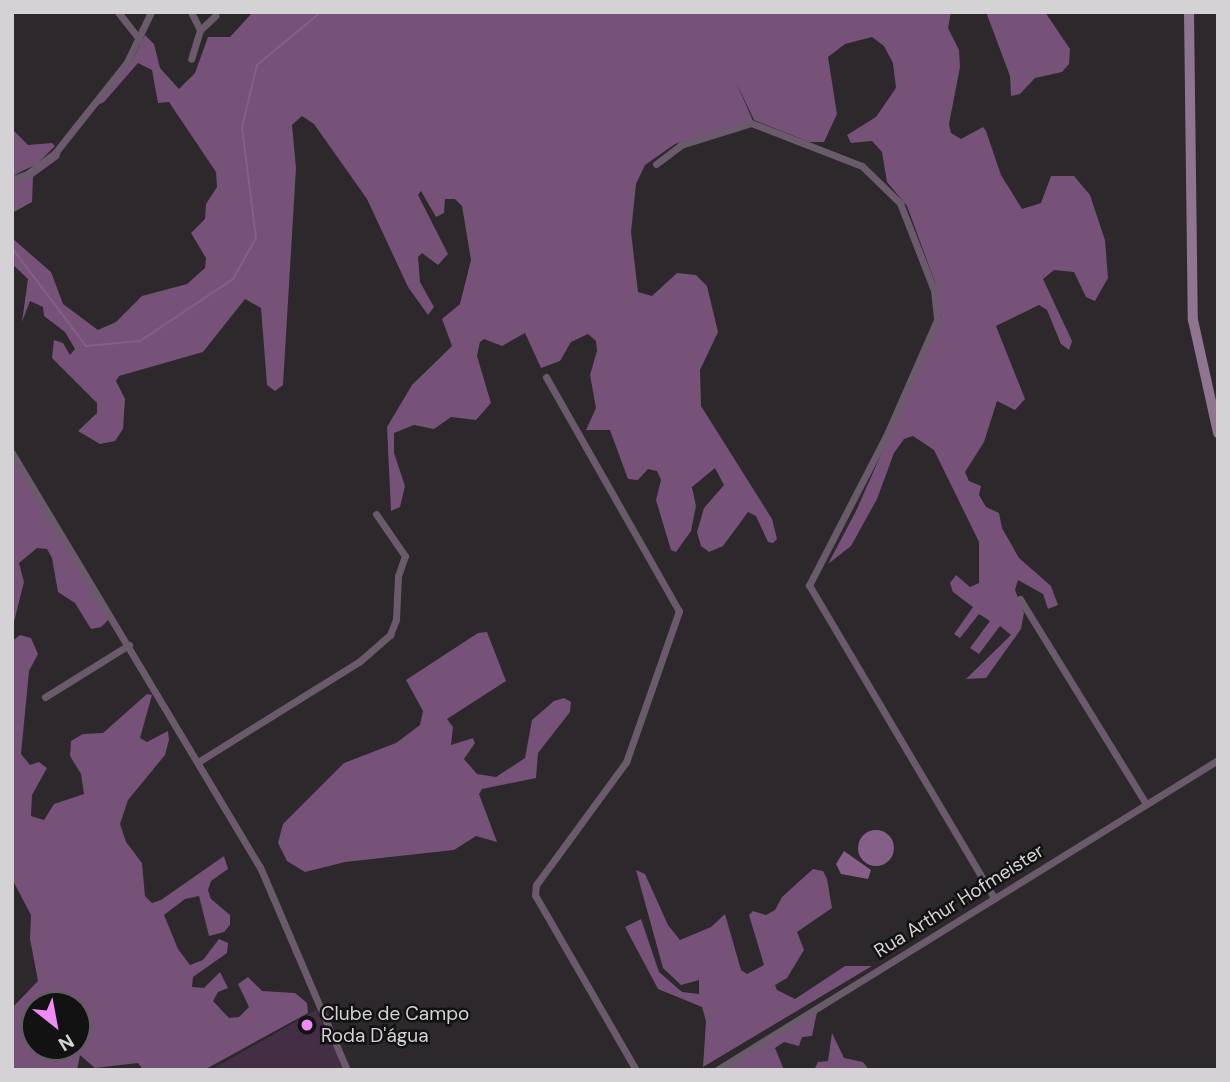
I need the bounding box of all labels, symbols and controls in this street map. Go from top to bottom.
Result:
street label: Rua Arthur Hofmeister [870,839,1048,963]
north arrow [21,991,91,1061]
place label: Clube de Campo Roda D'água [321,1003,469,1047]
marker: Clube de Campo Roda D'água [299,1017,315,1033]
text: N [54,1028,78,1057]

